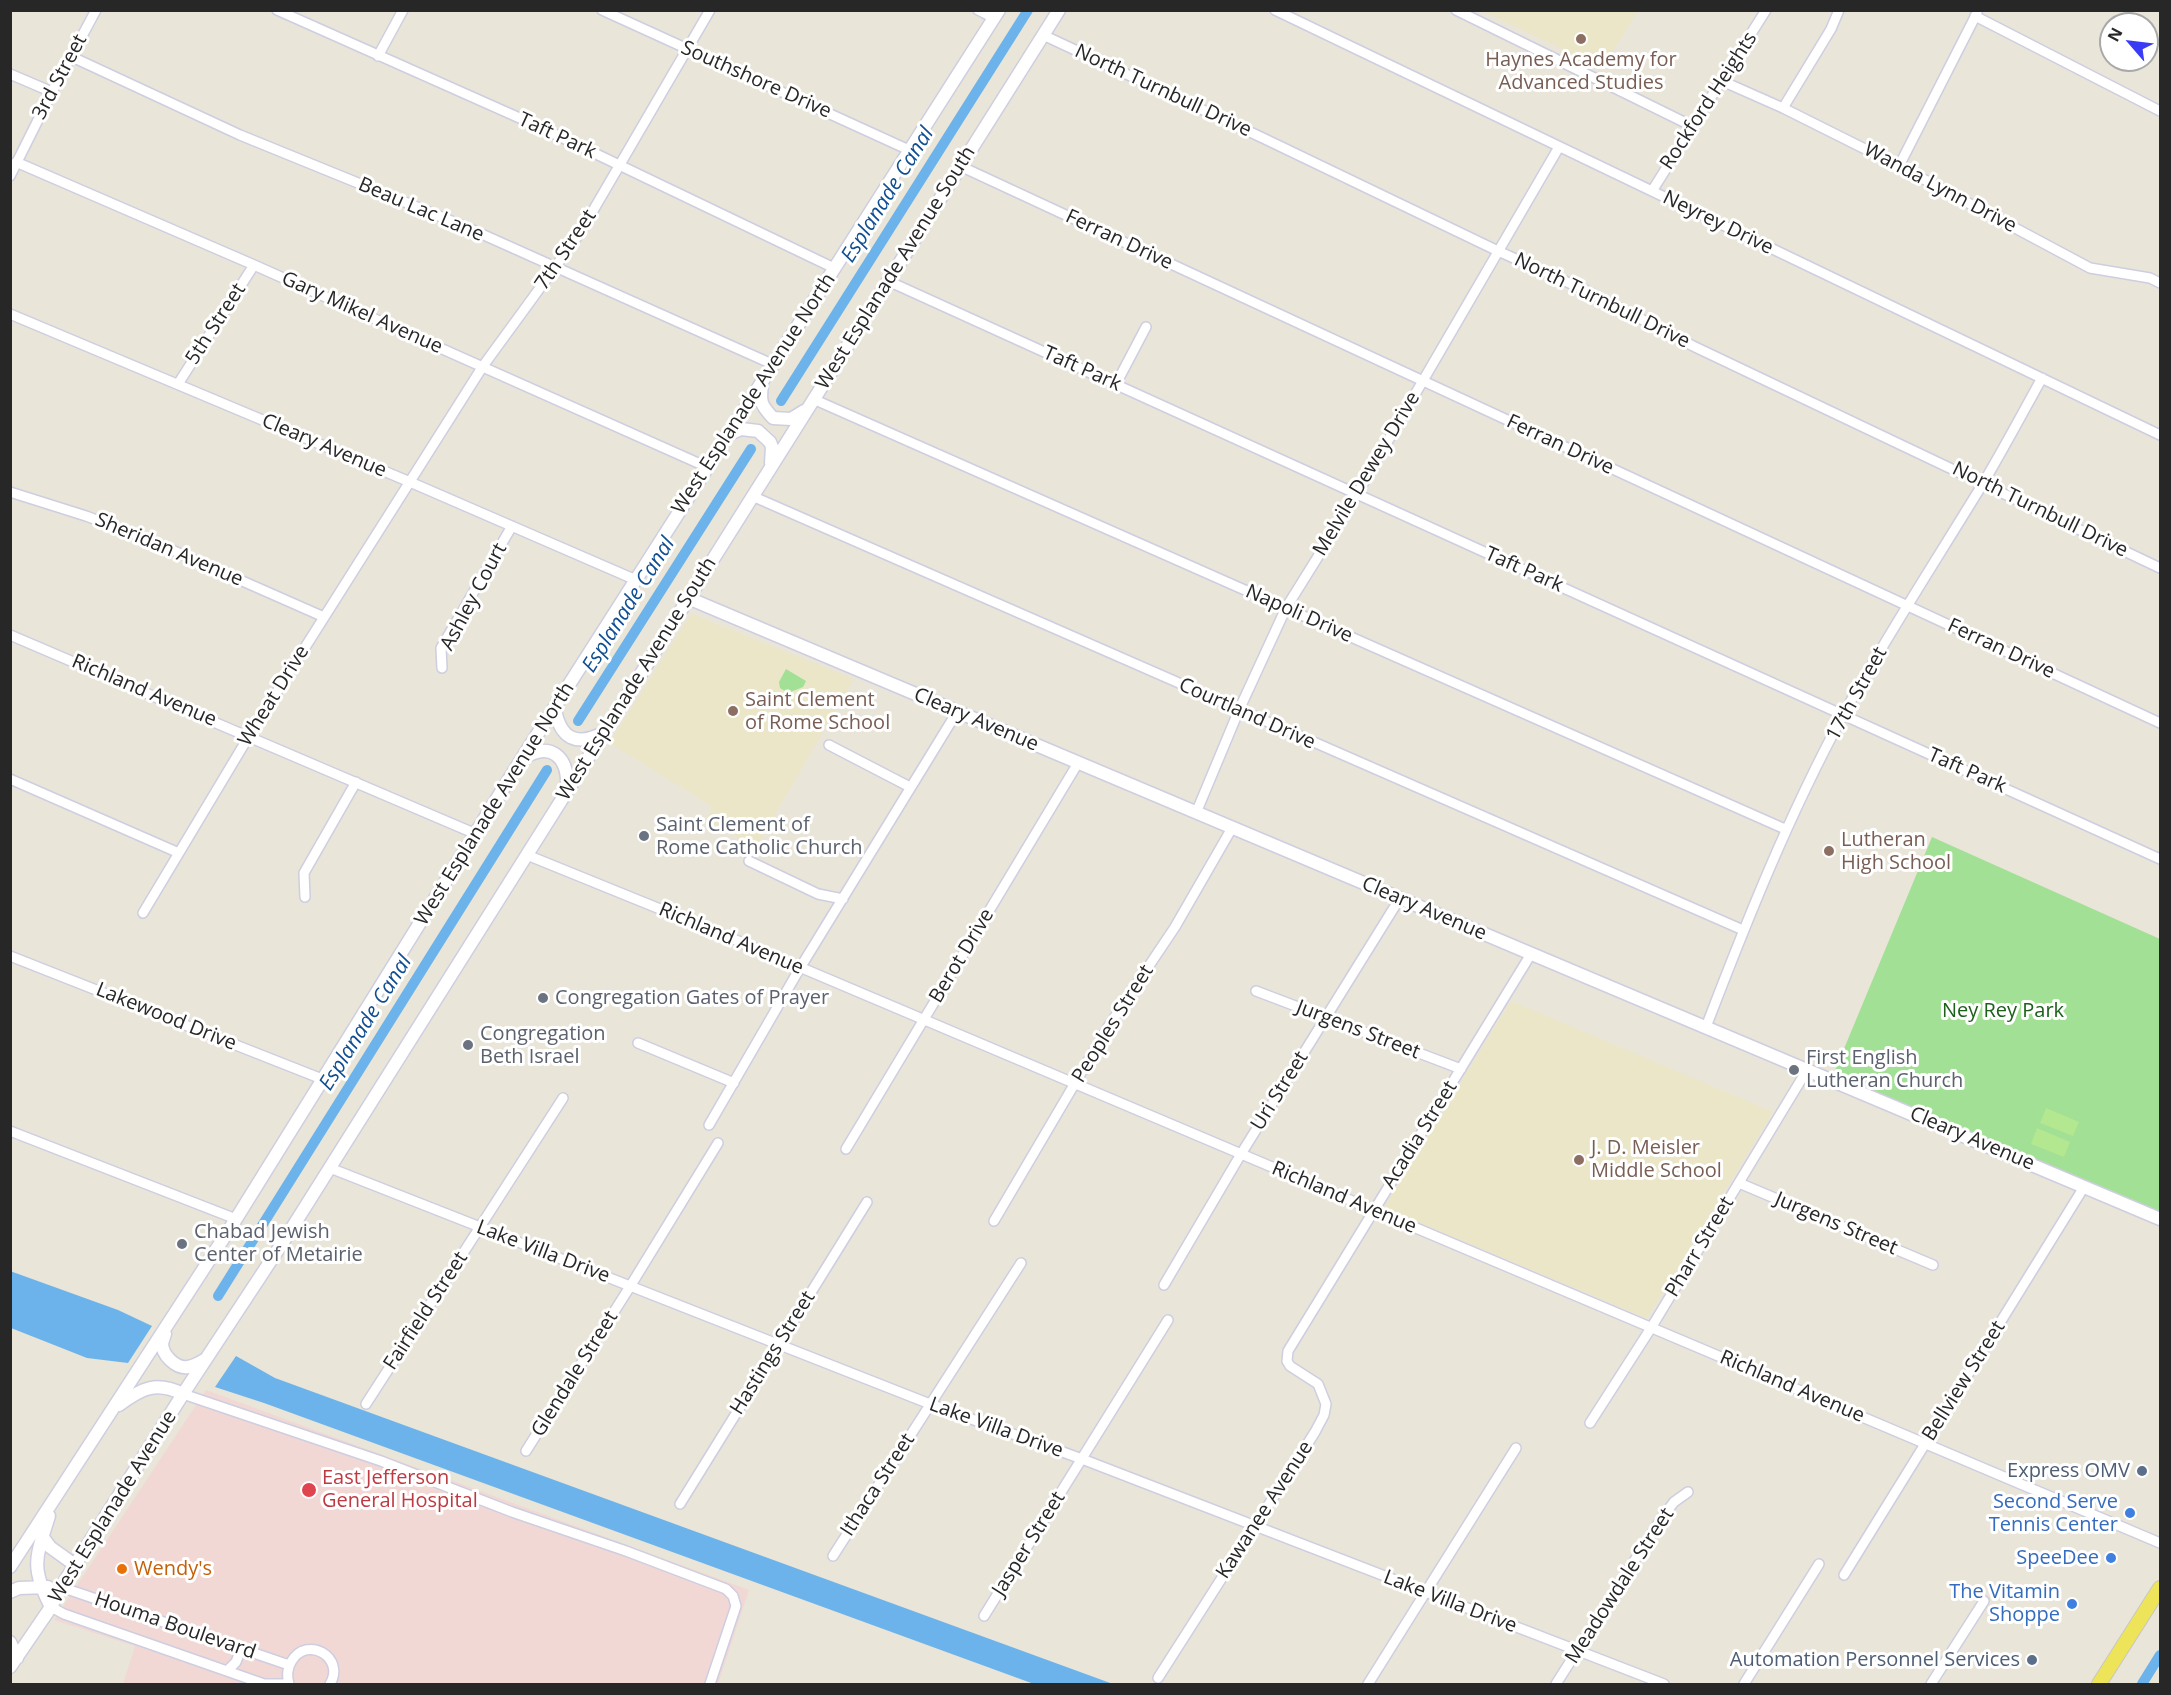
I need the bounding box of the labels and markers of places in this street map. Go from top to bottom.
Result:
marker: Haynes Academy for Advanced Studies [1574,32,1588,46]
place label: Haynes Academy for Advanced Studies [1485,48,1677,95]
place label: Saint Clement of Rome School [745,688,890,735]
marker: Saint Clement of Rome School [726,704,740,718]
place label: Saint Clement of Rome Catholic Church [656,813,862,860]
place label: Lutheran High School [1841,828,1951,875]
marker: Saint Clement of Rome Catholic Church [637,829,651,843]
marker: Lutheran High School [1822,844,1836,858]
place label: Congregation Gates of Prayer [555,986,829,1010]
marker: Congregation Gates of Prayer [536,991,550,1005]
place label: Congregation Beth Israel [480,1022,606,1069]
marker: Congregation Beth Israel [461,1038,475,1052]
place label: First English Lutheran Church [1806,1046,1963,1093]
marker: First English Lutheran Church [1787,1063,1801,1077]
place label: J. D. Meisler Middle School [1591,1136,1722,1183]
marker: J. D. Meisler Middle School [1572,1153,1586,1167]
place label: Chabad Jewish Center of Metairie [194,1220,363,1267]
marker: Chabad Jewish Center of Metairie [175,1237,189,1251]
place label: Express OMV [2007,1459,2130,1483]
marker: Express OMV [2135,1464,2149,1478]
place label: East Jefferson General Hospital [322,1466,478,1513]
marker: East Jefferson General Hospital [300,1481,318,1499]
place label: Second Serve Tennis Center [1989,1490,2118,1537]
marker: Second Serve Tennis Center [2123,1506,2137,1520]
place label: SpeeDee [2016,1546,2099,1570]
marker: SpeeDee [2104,1551,2118,1565]
place label: Wendy's [134,1557,212,1581]
marker: Wendy's [115,1562,129,1576]
place label: The Vitamin Shoppe [1949,1580,2060,1627]
marker: The Vitamin Shoppe [2065,1597,2079,1611]
place label: Automation Personnel Services [1730,1648,2020,1672]
marker: Automation Personnel Services [2025,1653,2039,1667]

